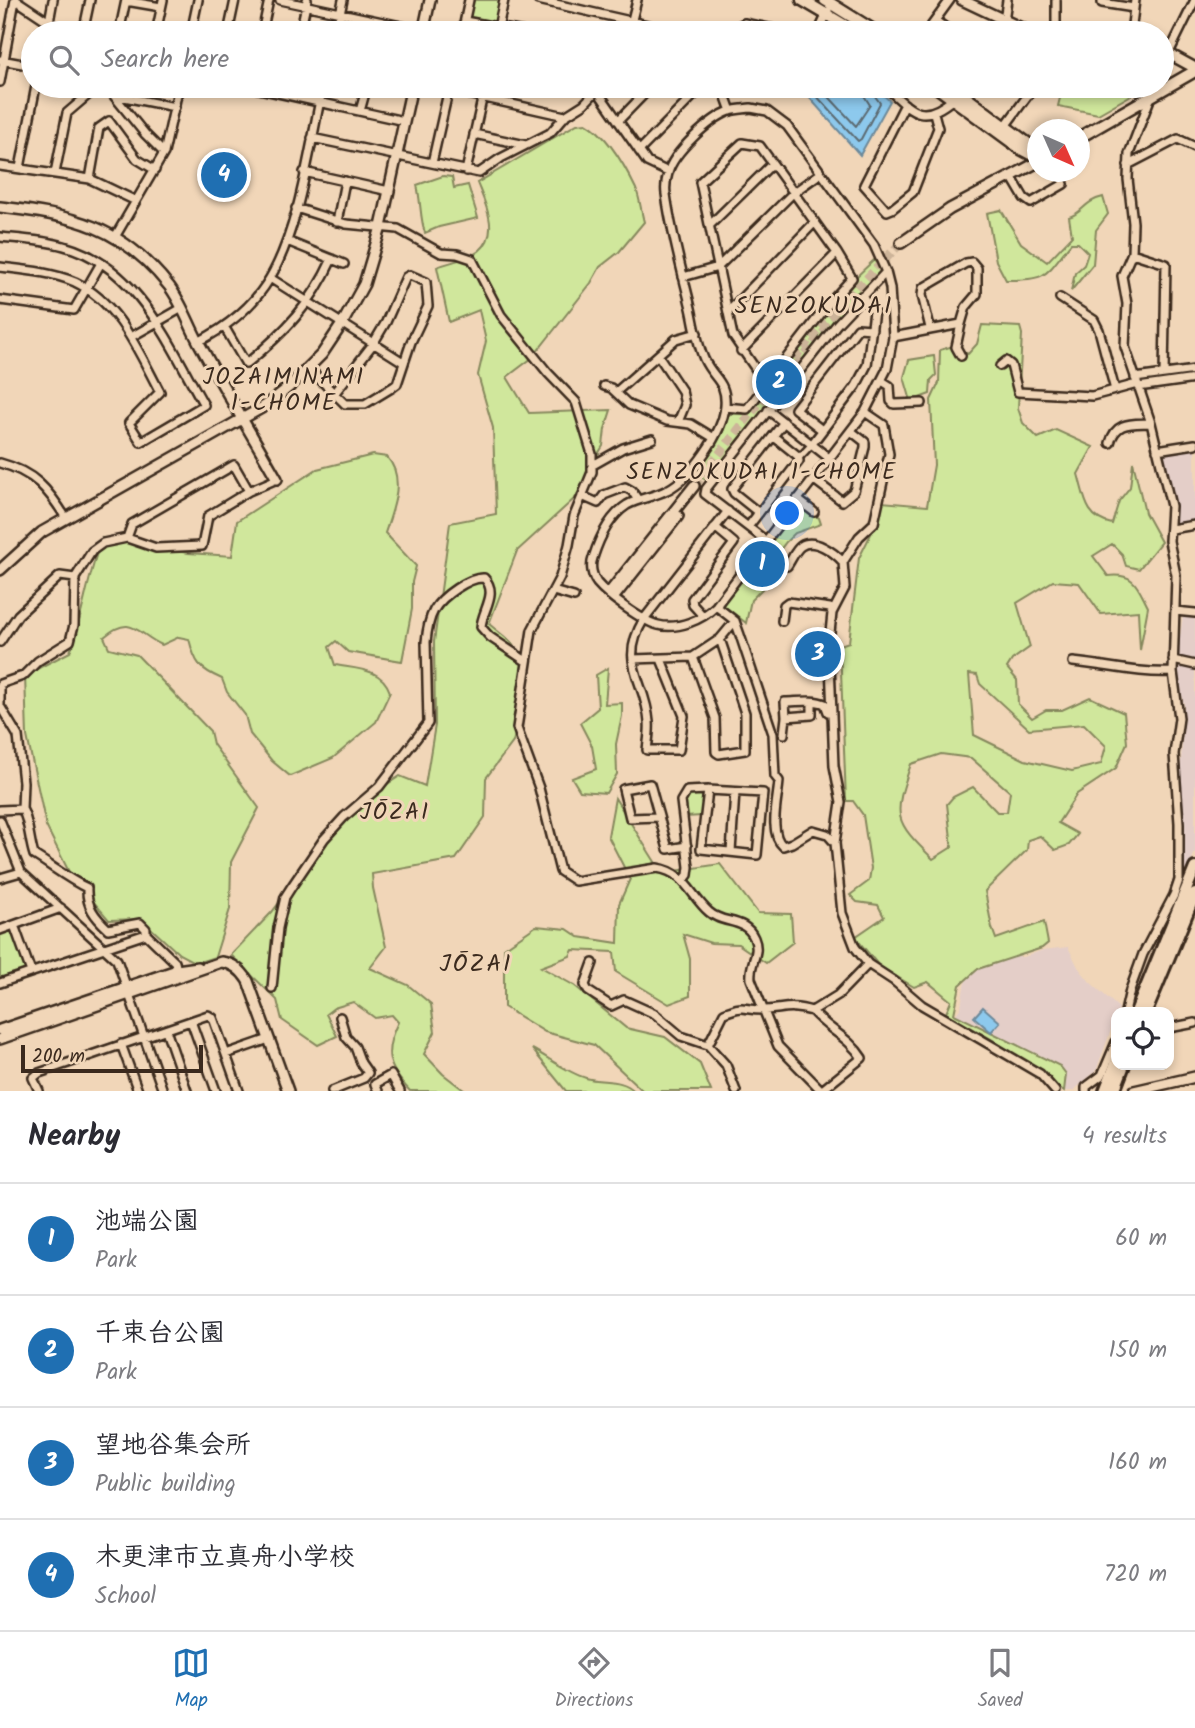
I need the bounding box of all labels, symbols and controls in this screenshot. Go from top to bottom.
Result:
search box [21,21,1174,98]
text: Search here [101,39,229,81]
icon: search [45,41,83,79]
north arrow [1027,119,1090,182]
pin: 4 [201,149,247,201]
district label: SENZOKUDAI [735,287,893,326]
pin: 2 [756,356,802,408]
district label: JOZAIMINAMI 1-CHOME [203,360,365,422]
district label: SENZOKUDAI 1-CHOME [627,455,897,491]
your location [770,496,804,530]
pin: 1 [739,538,785,590]
pin: 3 [795,628,841,680]
district label: JŌZAI [360,795,430,831]
district label: JŌZAI [440,945,512,984]
map controls [1111,1007,1174,1070]
button: locate [1111,1007,1174,1070]
scale bar [21,1042,203,1074]
text: 200 m [32,1042,85,1072]
text: Nearby [28,1113,120,1161]
text: 4 results [1082,1119,1167,1155]
text: 池端公園 [95,1201,199,1243]
text: 1 [48,1221,54,1257]
text: 60 m [1115,1221,1167,1257]
text: Park [95,1243,137,1279]
text: 千束台公園 [95,1313,225,1355]
text: 2 [44,1333,58,1369]
text: 150 m [1108,1333,1167,1369]
text: Park [95,1355,137,1391]
text: 望地谷集会所 [95,1425,251,1467]
text: 3 [45,1445,57,1481]
text: 160 m [1108,1445,1167,1481]
text: Public building [95,1467,236,1503]
text: 木更津市立真舟小学校 [95,1537,355,1579]
text: 4 [45,1557,57,1593]
text: 720 m [1104,1557,1167,1593]
text: School [95,1579,156,1615]
tab: Map [172,1644,210,1716]
tab: Directions [555,1644,633,1716]
tab: Saved [978,1644,1023,1716]

